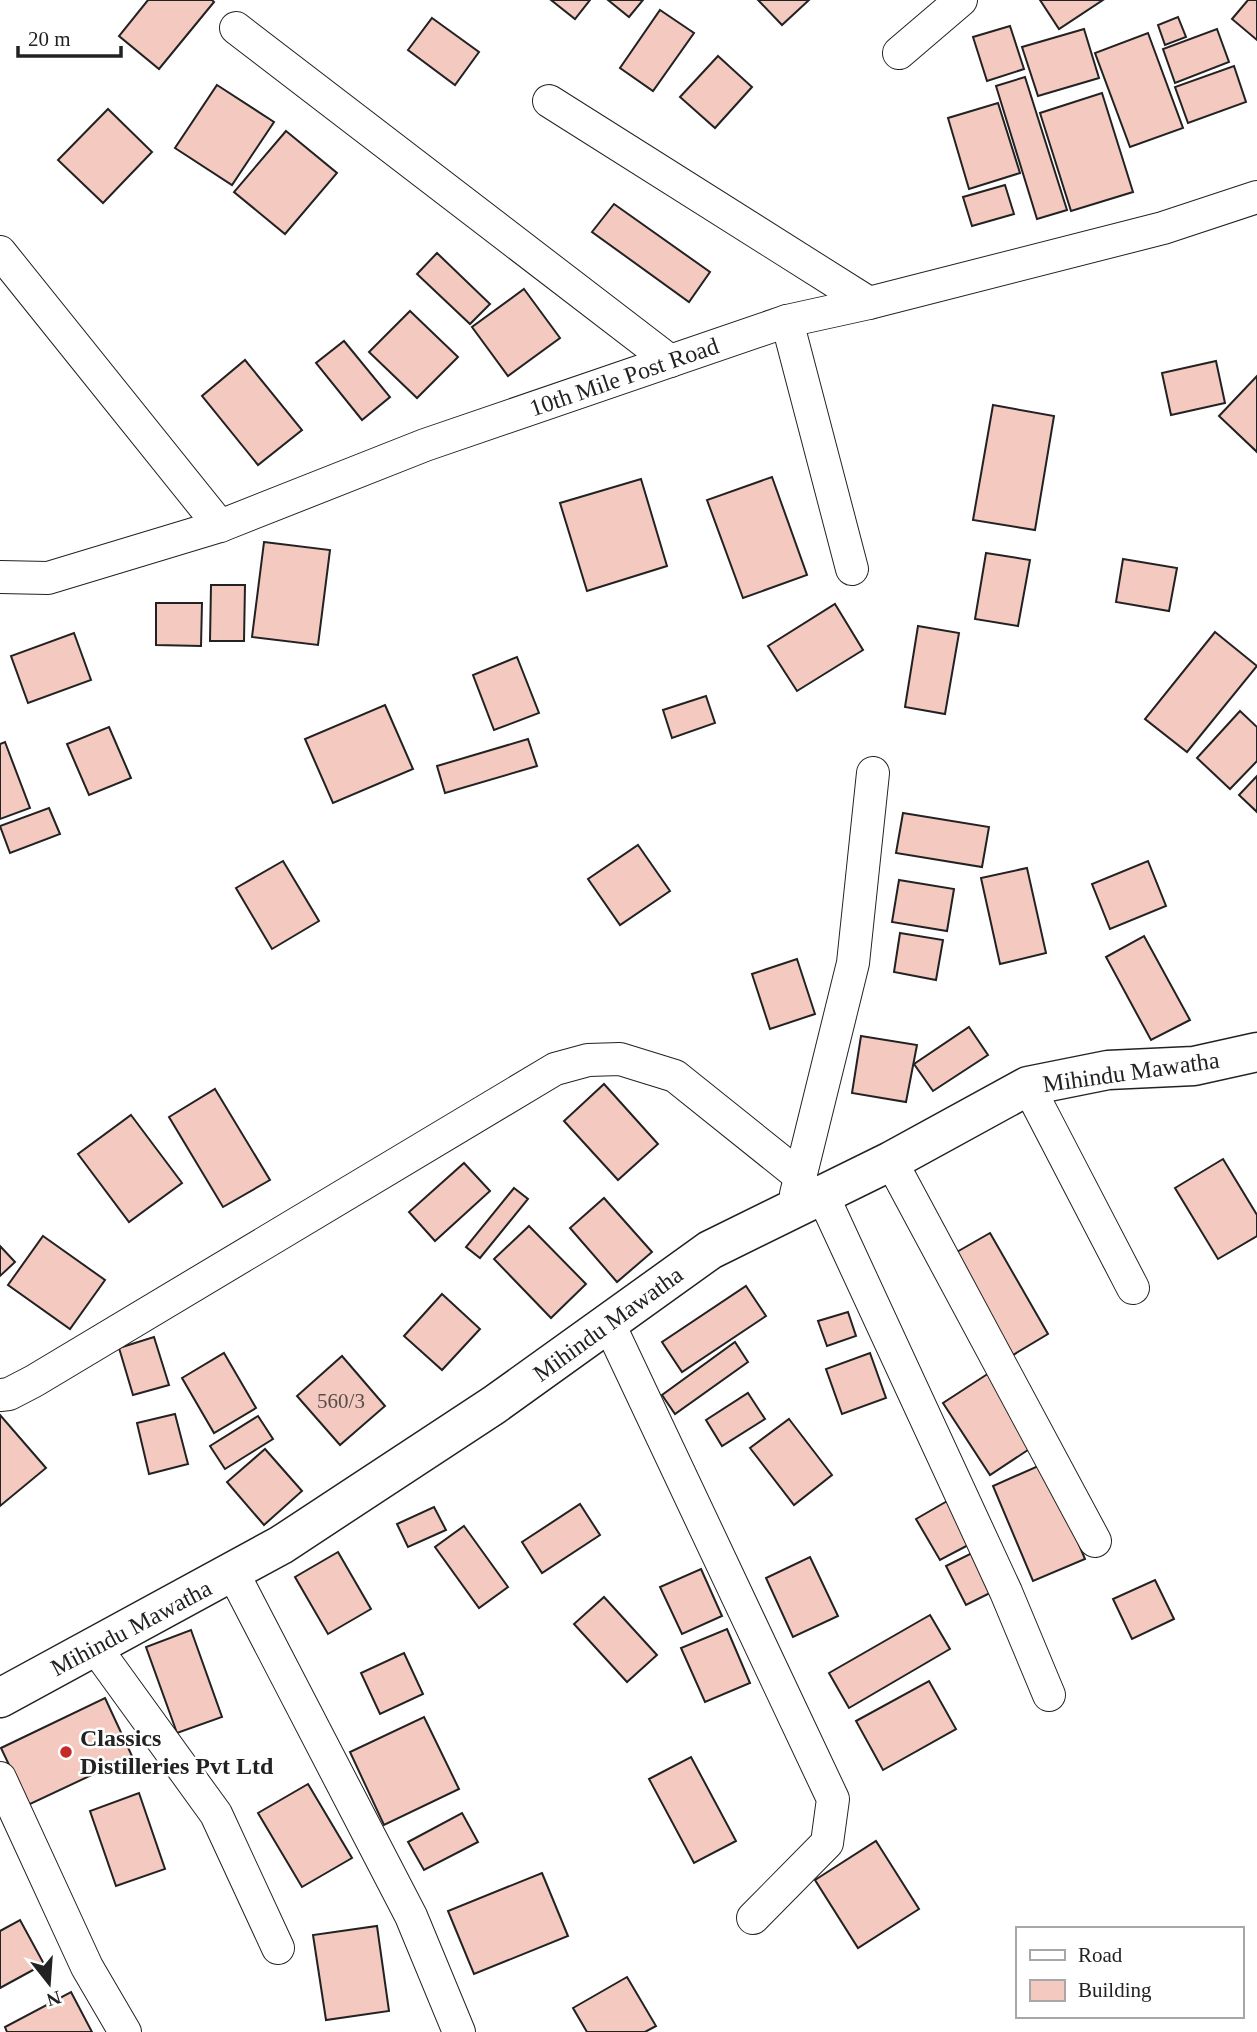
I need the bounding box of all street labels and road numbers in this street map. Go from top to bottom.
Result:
street label: 10th Mile Post Road [526,332,722,422]
street label: Mihindu Mawatha [1041,1047,1221,1097]
street label: Mihindu Mawatha [528,1261,688,1387]
street label: Mihindu Mawatha [46,1575,216,1681]

